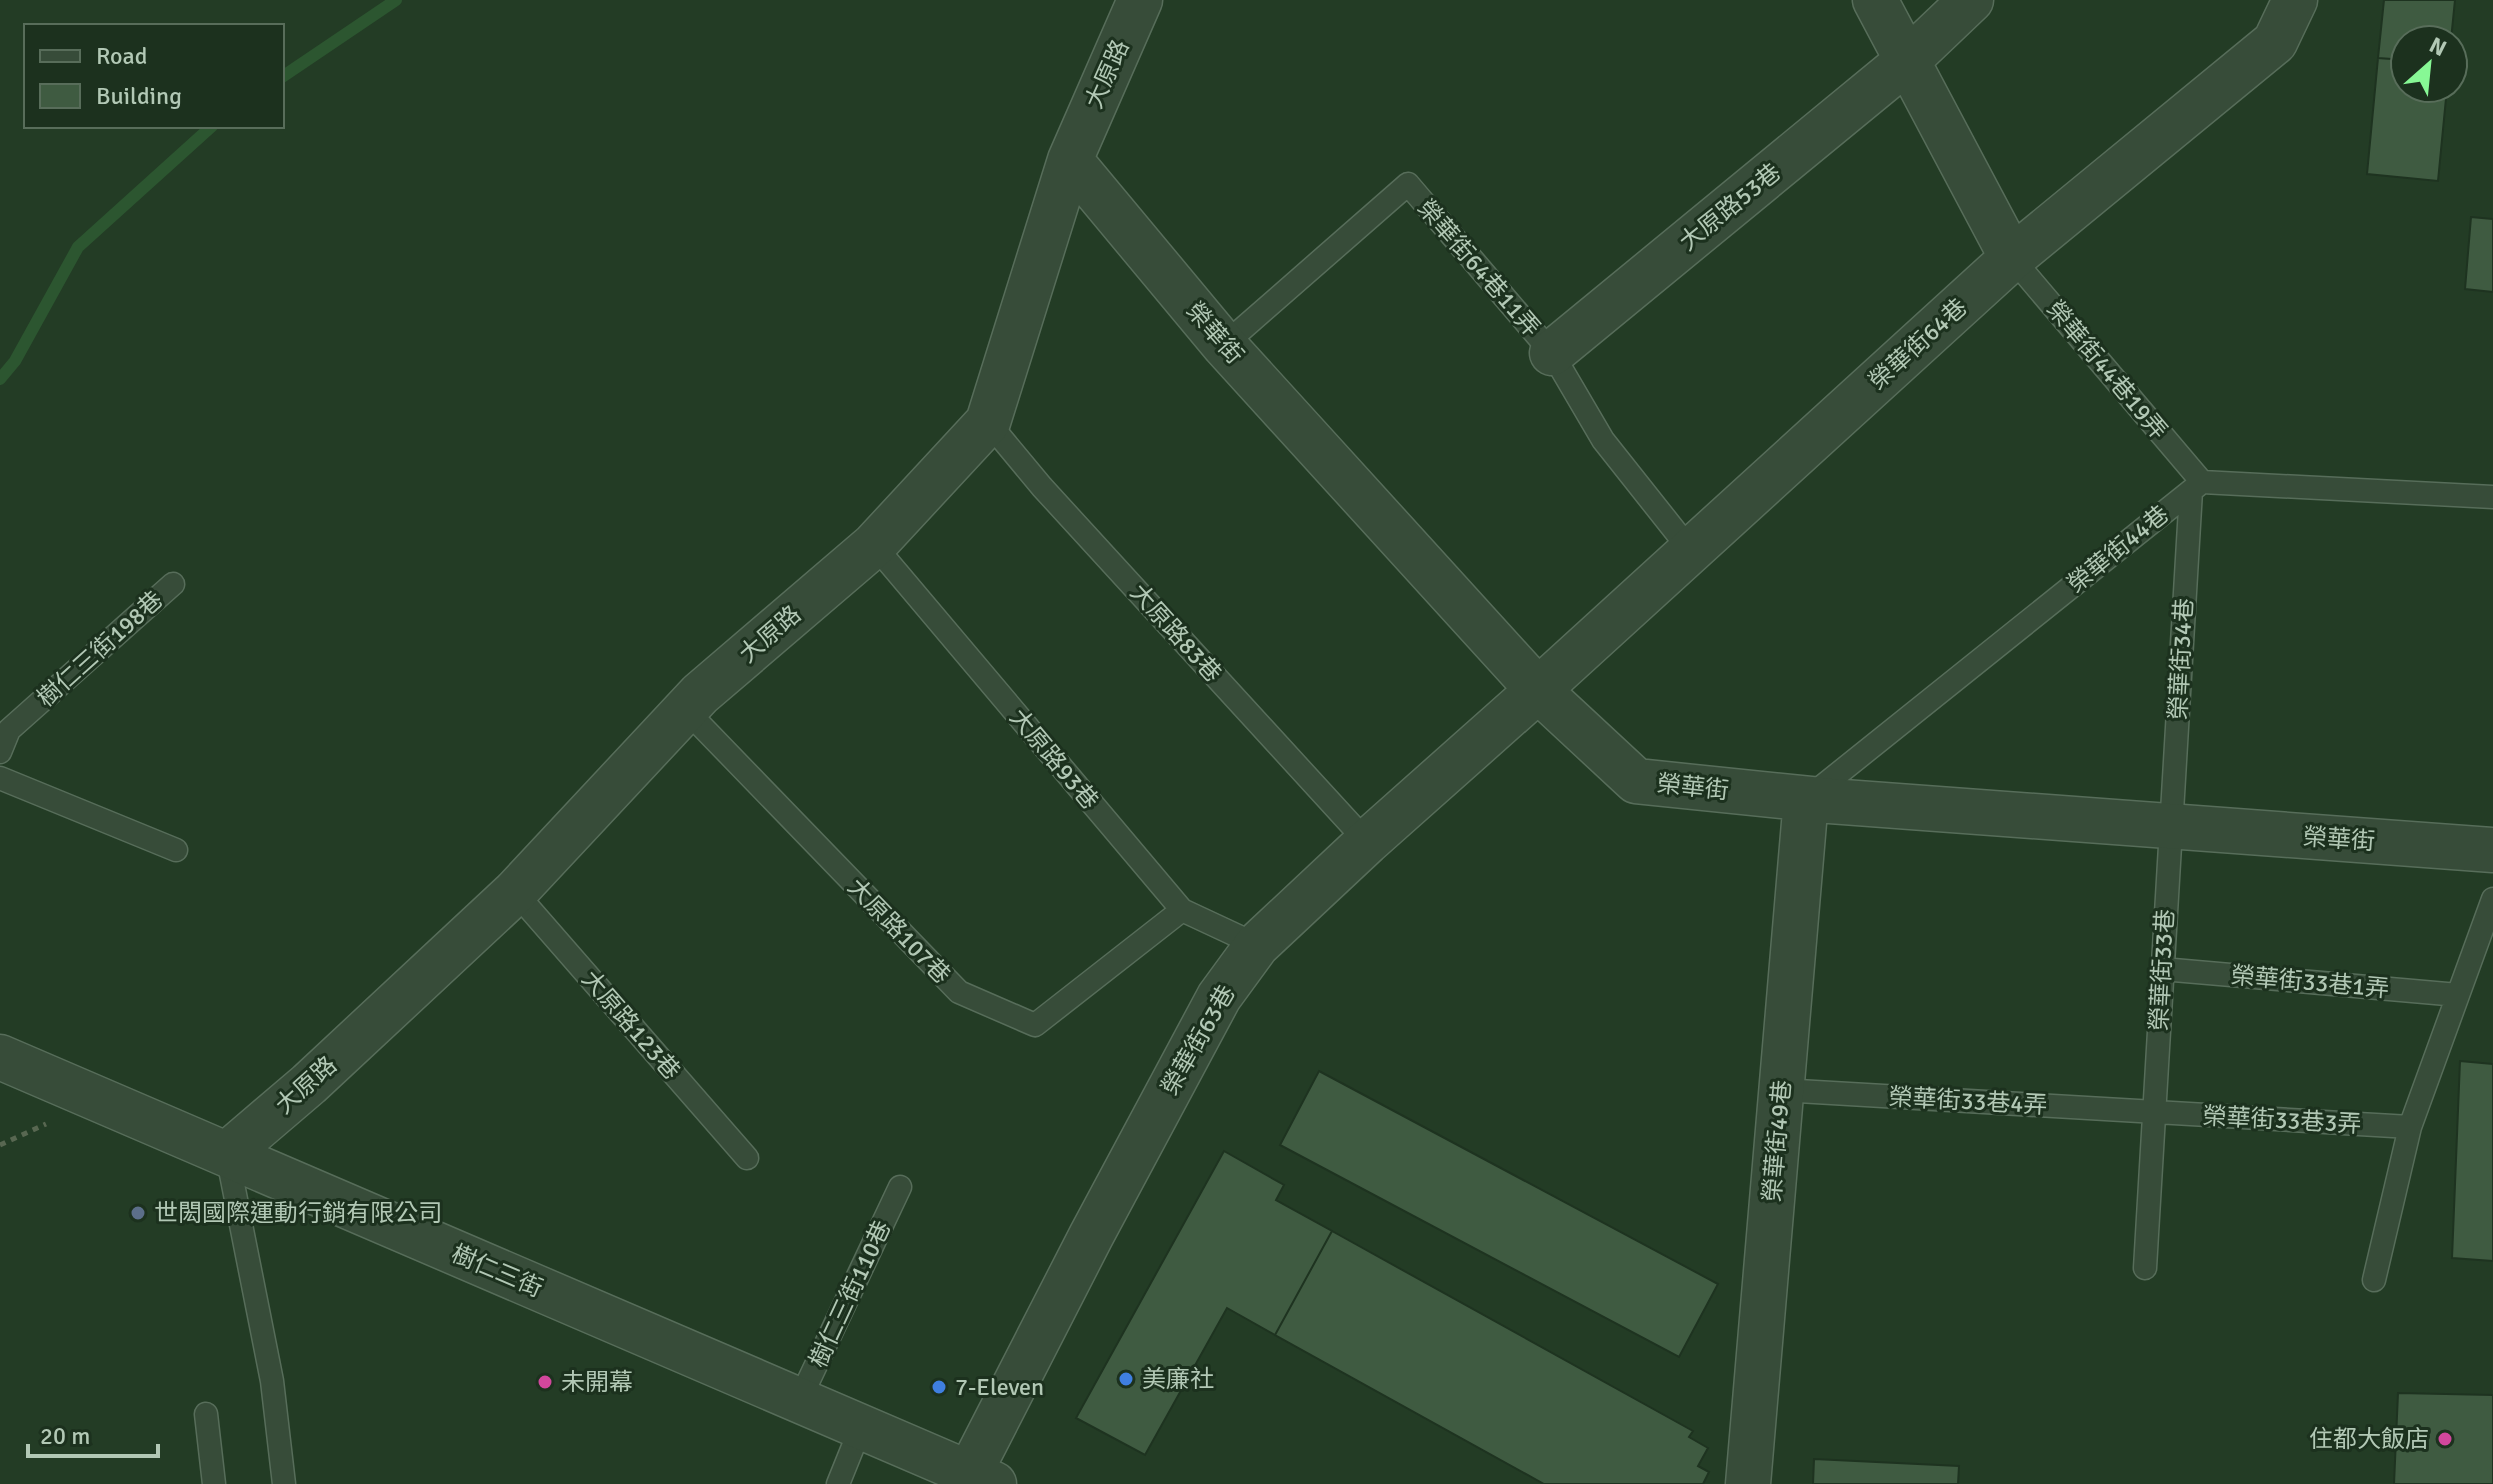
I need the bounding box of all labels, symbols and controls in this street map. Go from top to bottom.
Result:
legend [24,24,284,128]
north arrow [2389,24,2469,104]
text: N [2425,31,2451,62]
street label: 大原路 [1079,35,1135,113]
text: Road [96,41,147,71]
text: Building [96,81,182,111]
street label: 大原路53巷 [1673,157,1787,257]
street label: 榮華街64巷11弄 [1411,193,1547,343]
street label: 榮華街64巷 [1863,292,1973,396]
street label: 榮華街44巷19弄 [2040,295,2174,445]
street label: 榮華街 [1180,296,1250,370]
street label: 榮華街44巷 [2061,499,2175,599]
street label: 大原路83巷 [1124,578,1228,688]
street label: 樹仁三街198巷 [31,585,169,713]
street label: 榮華街34巷 [2163,597,2199,721]
street label: 大原路 [733,599,807,669]
street label: 大原路93巷 [1003,703,1105,815]
street label: 榮華街 [1656,768,1730,806]
street label: 榮華街 [2302,822,2376,856]
street label: 大原路107巷 [841,872,957,990]
street label: 榮華街33巷 [2144,908,2180,1032]
street label: 榮華街33巷1弄 [2230,960,2390,1004]
street label: 大原路123巷 [575,964,687,1086]
street label: 榮華街63巷 [1155,980,1241,1100]
street label: 大原路 [269,1050,343,1120]
street label: 榮華街49巷 [1757,1079,1797,1203]
street label: 榮華街33巷4弄 [1888,1082,2048,1120]
street label: 榮華街33巷3弄 [2202,1101,2362,1139]
place label: 世閎國際運動行銷有限公司 [154,1198,442,1228]
marker: 世閎國際運動行銷有限公司 [129,1204,147,1222]
street label: 樹仁三街110巷 [803,1216,897,1372]
street label: 樹仁三街 [447,1238,547,1304]
place label: 美廉社 [1142,1364,1214,1394]
place label: 未開幕 [561,1367,633,1397]
marker: 美廉社 [1117,1370,1135,1388]
place label: 7-Eleven [955,1372,1044,1402]
marker: 未開幕 [536,1373,554,1391]
marker: 7-Eleven [930,1378,948,1396]
scale bar [28,1408,158,1458]
text: 20 m [40,1421,90,1451]
place label: 住都大飯店 [2309,1424,2429,1454]
marker: 住都大飯店 [2436,1430,2454,1448]

